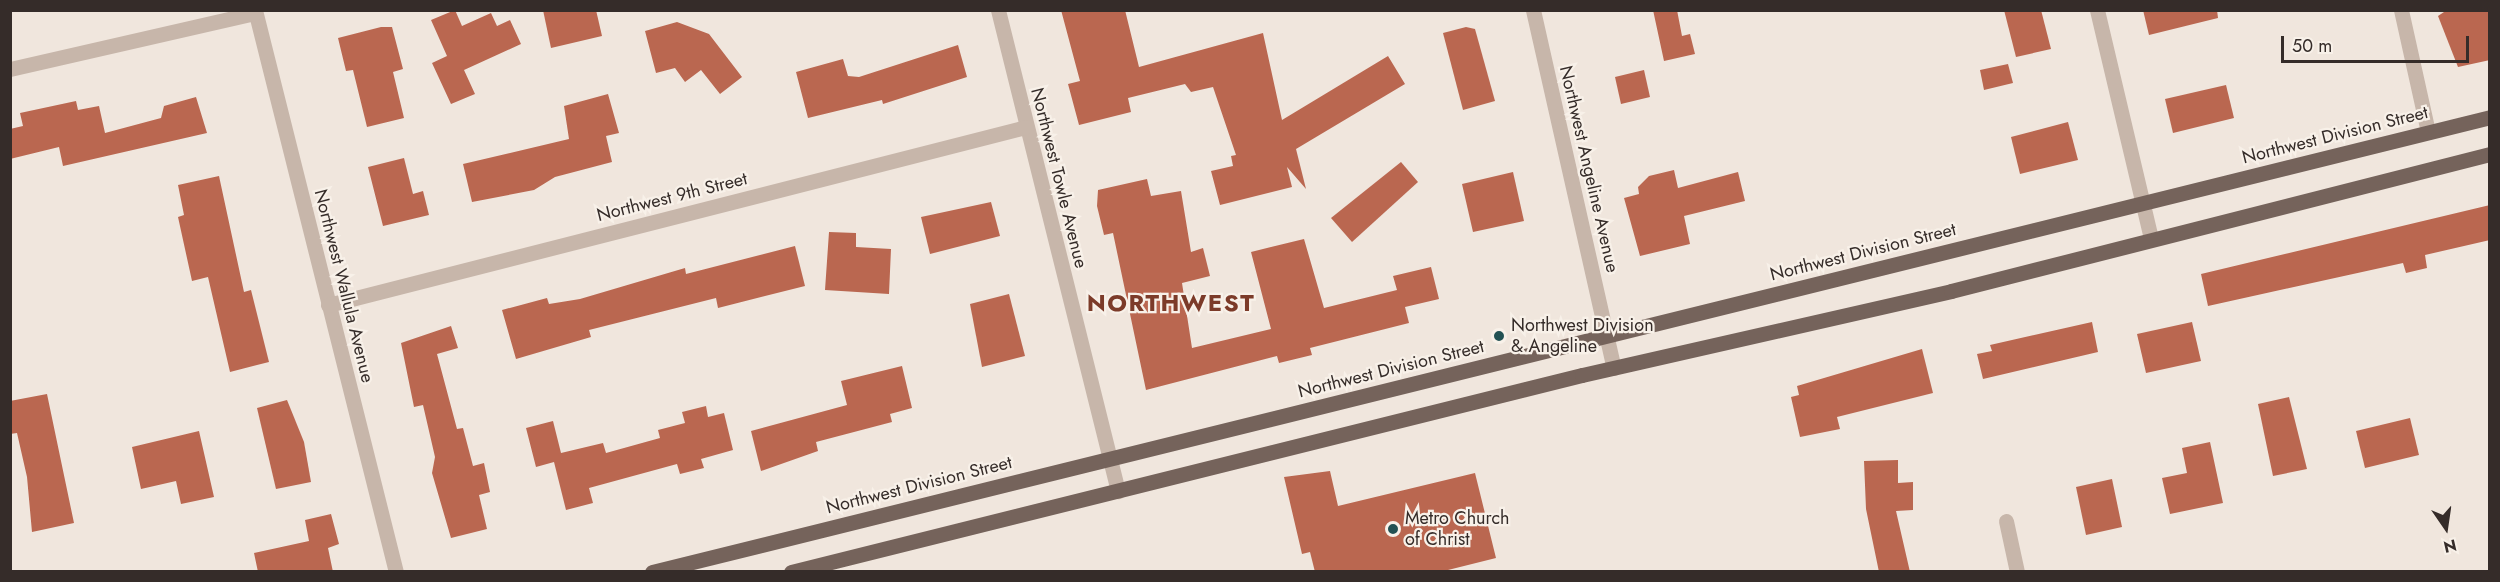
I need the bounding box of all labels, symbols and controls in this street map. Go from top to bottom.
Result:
scale bar [2284,24,2472,62]
text: 50 m [2292,33,2332,59]
street label: Northwest Angeline Avenue [1555,63,1623,275]
street label: Northwest Towle Avenue [1026,86,1092,270]
street label: Northwest Division Street [2240,101,2430,169]
street label: Northwest 9th Street [595,168,749,226]
street label: Northwest Wallula Avenue [310,187,378,385]
street label: Northwest Division Street [1768,218,1958,286]
district label: NORTHWEST [1087,289,1255,317]
place label: Northwest Division & Angeline [1511,315,1654,358]
marker: Northwest Division & Angeline [1492,329,1506,343]
street label: Northwest Division Street [1296,335,1486,403]
street label: Northwest Division Street [824,451,1014,519]
north arrow [2416,498,2476,558]
place label: Metro Church of Christ [1405,508,1509,550]
marker: Metro Church of Christ [1386,522,1400,536]
text: N [2441,533,2459,559]

